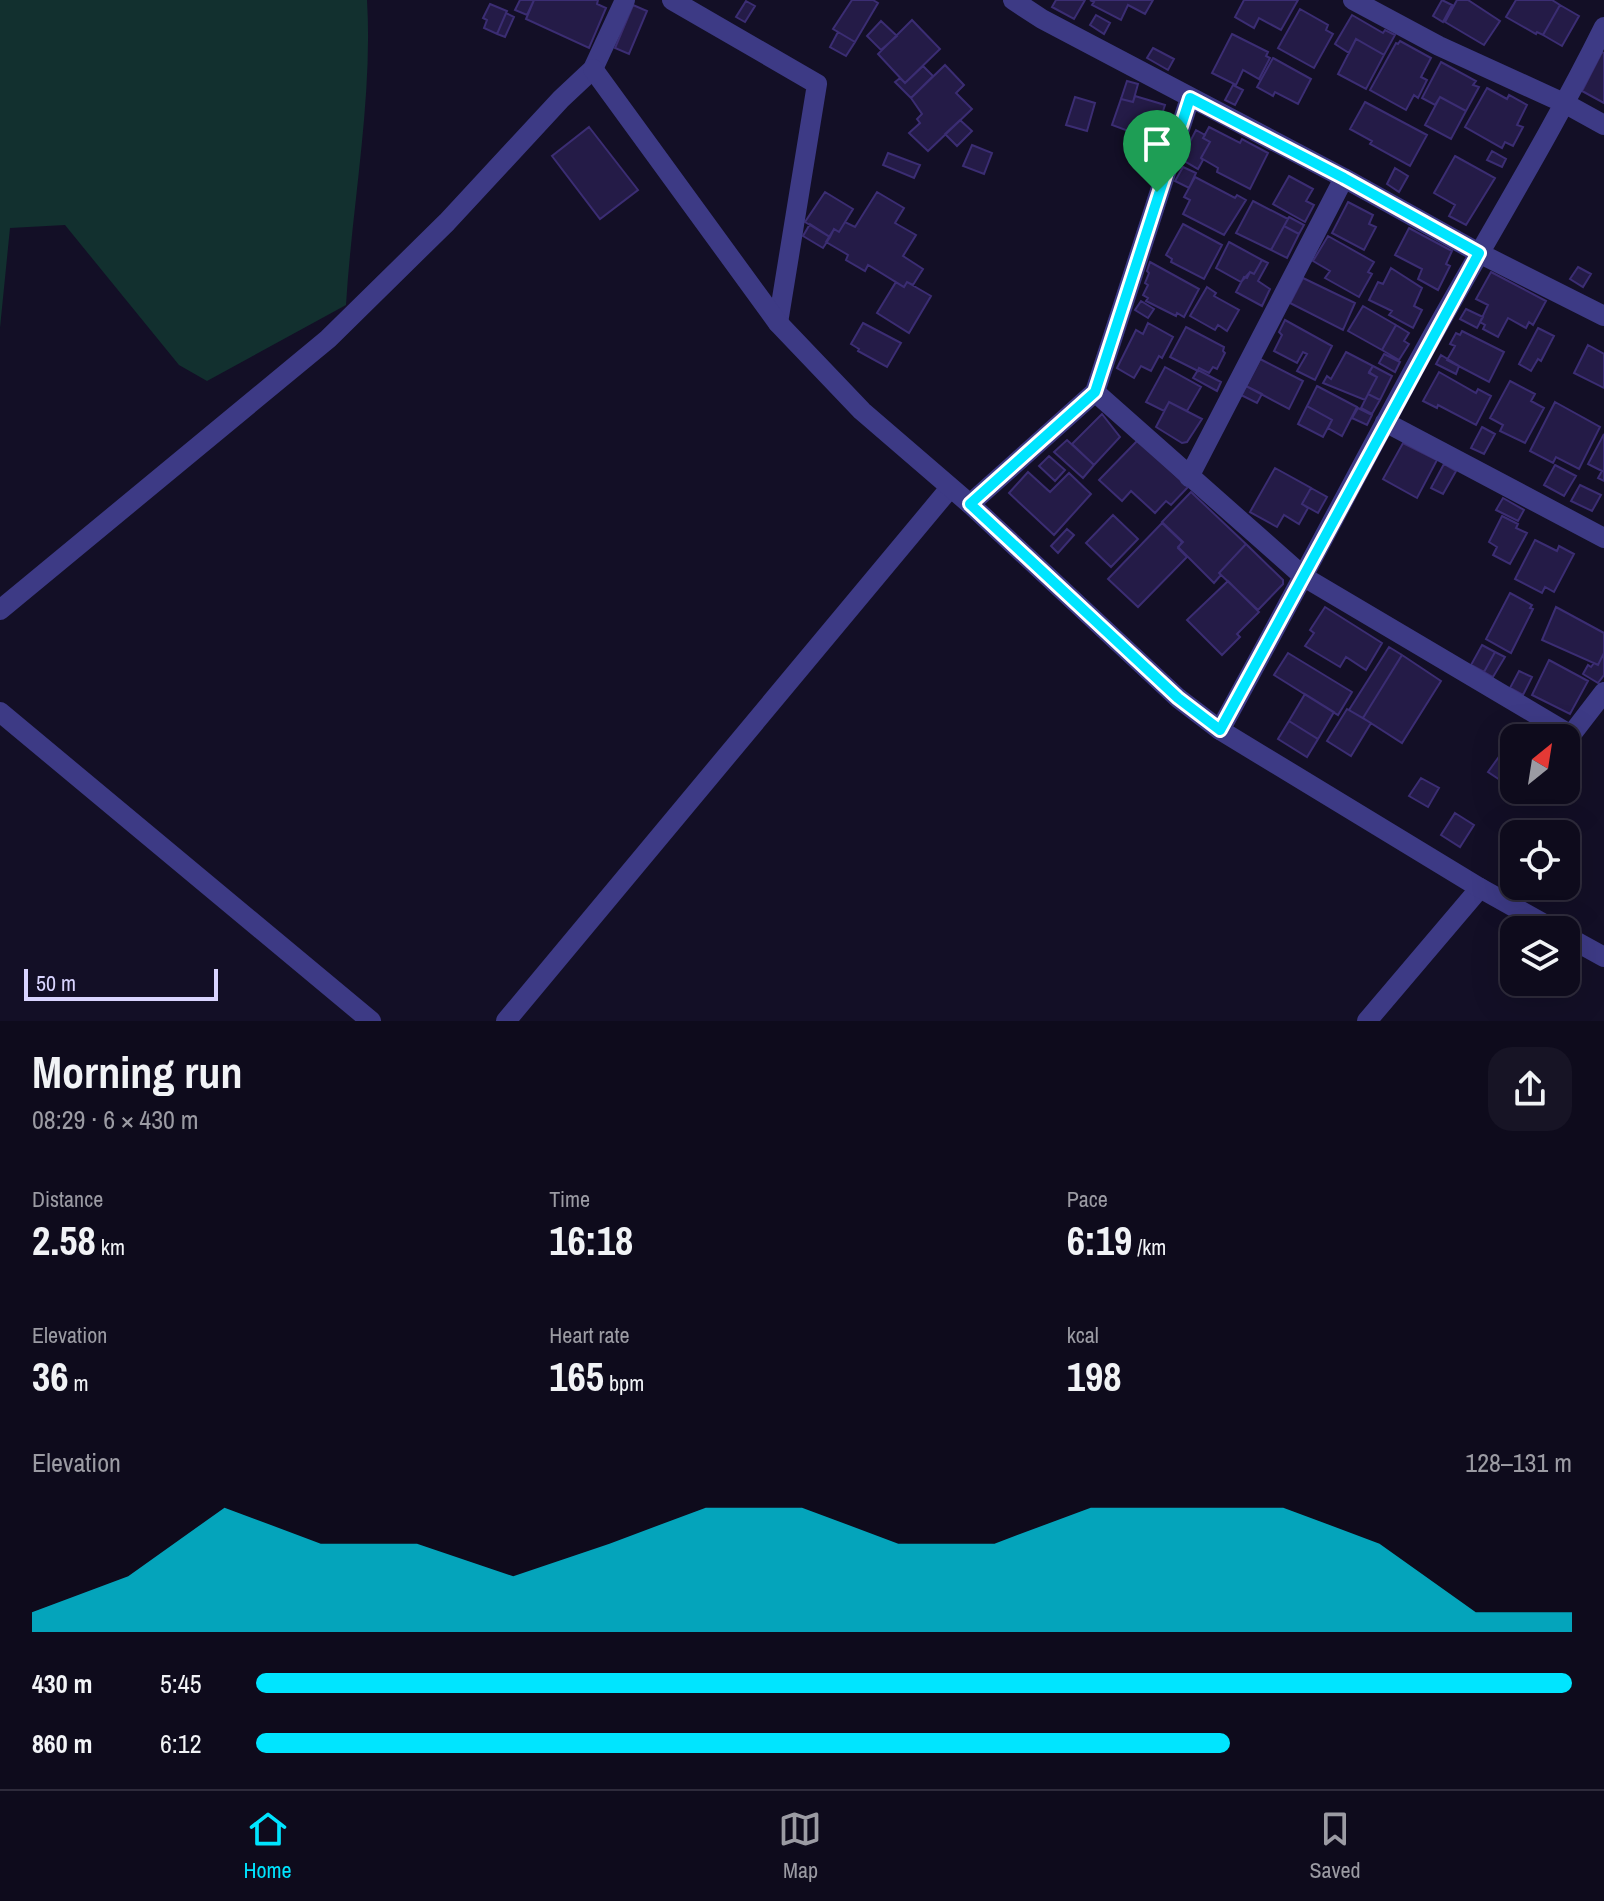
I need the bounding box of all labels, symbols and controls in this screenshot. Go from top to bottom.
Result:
pin [1123,110,1191,192]
icon: arrive [1135,122,1179,166]
north arrow [1500,724,1580,804]
map controls [1500,724,1580,996]
button: locate [1500,820,1580,900]
button: layers [1500,916,1580,996]
scale bar [24,965,218,1001]
text: 50 m [36,968,76,998]
text: Morning run [32,1042,242,1102]
button: share [1488,1047,1572,1131]
text: 08:29 · 6 × 430 m [32,1102,199,1137]
text: Distance [32,1184,103,1214]
text: Time [549,1184,590,1214]
text: Pace [1067,1184,1108,1214]
text: 2.58 [32,1214,96,1267]
text: 16:18 [549,1214,633,1267]
text: 6:19 [1067,1214,1132,1267]
text: km [96,1232,125,1262]
text: /km [1132,1232,1166,1262]
text: Elevation [32,1320,107,1350]
text: Heart rate [549,1320,630,1350]
text: kcal [1067,1320,1099,1350]
text: 36 [32,1350,68,1403]
text: 165 [549,1350,604,1403]
text: 198 [1067,1350,1121,1403]
text: m [68,1368,89,1398]
text: bpm [604,1368,644,1398]
text: Elevation [32,1445,121,1480]
text: 128–131 m [1465,1445,1572,1480]
text: 430 m [32,1666,92,1701]
text: 5:45 [160,1666,202,1701]
text: 860 m [32,1726,92,1761]
text: 6:12 [160,1726,202,1761]
tab: Home [243,1807,292,1885]
tab: Map [778,1807,822,1885]
tab: Saved [1309,1807,1361,1885]

